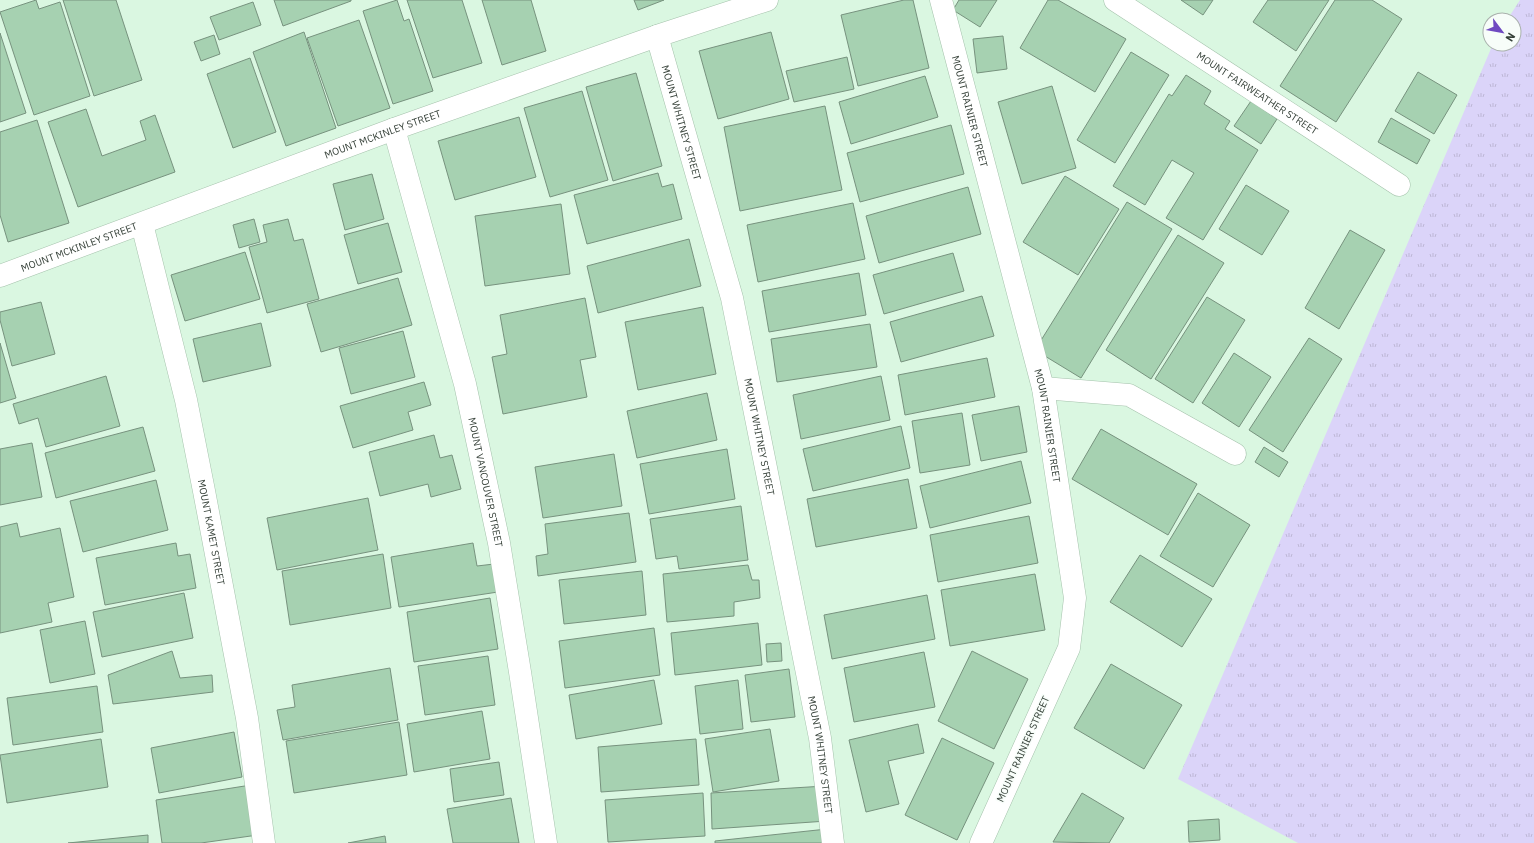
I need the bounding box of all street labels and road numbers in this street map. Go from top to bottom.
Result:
street label: MOUNT FAIRWEATHER STREET [1194,49,1321,137]
street label: MOUNT RAINIER STREET [949,54,991,169]
street label: MOUNT WHITNEY STREET [659,63,704,182]
street label: MOUNT MCKINLEY STREET [322,106,443,161]
street label: MOUNT MCKINLEY STREET [19,219,139,274]
street label: MOUNT RAINIER STREET [1032,367,1064,483]
street label: MOUNT WHITNEY STREET [742,377,778,497]
street label: MOUNT VANCOUVER STREET [466,416,506,548]
street label: MOUNT KAMET STREET [195,478,228,586]
street label: MOUNT RAINIER STREET [994,694,1052,804]
street label: MOUNT WHITNEY STREET [805,695,836,815]

